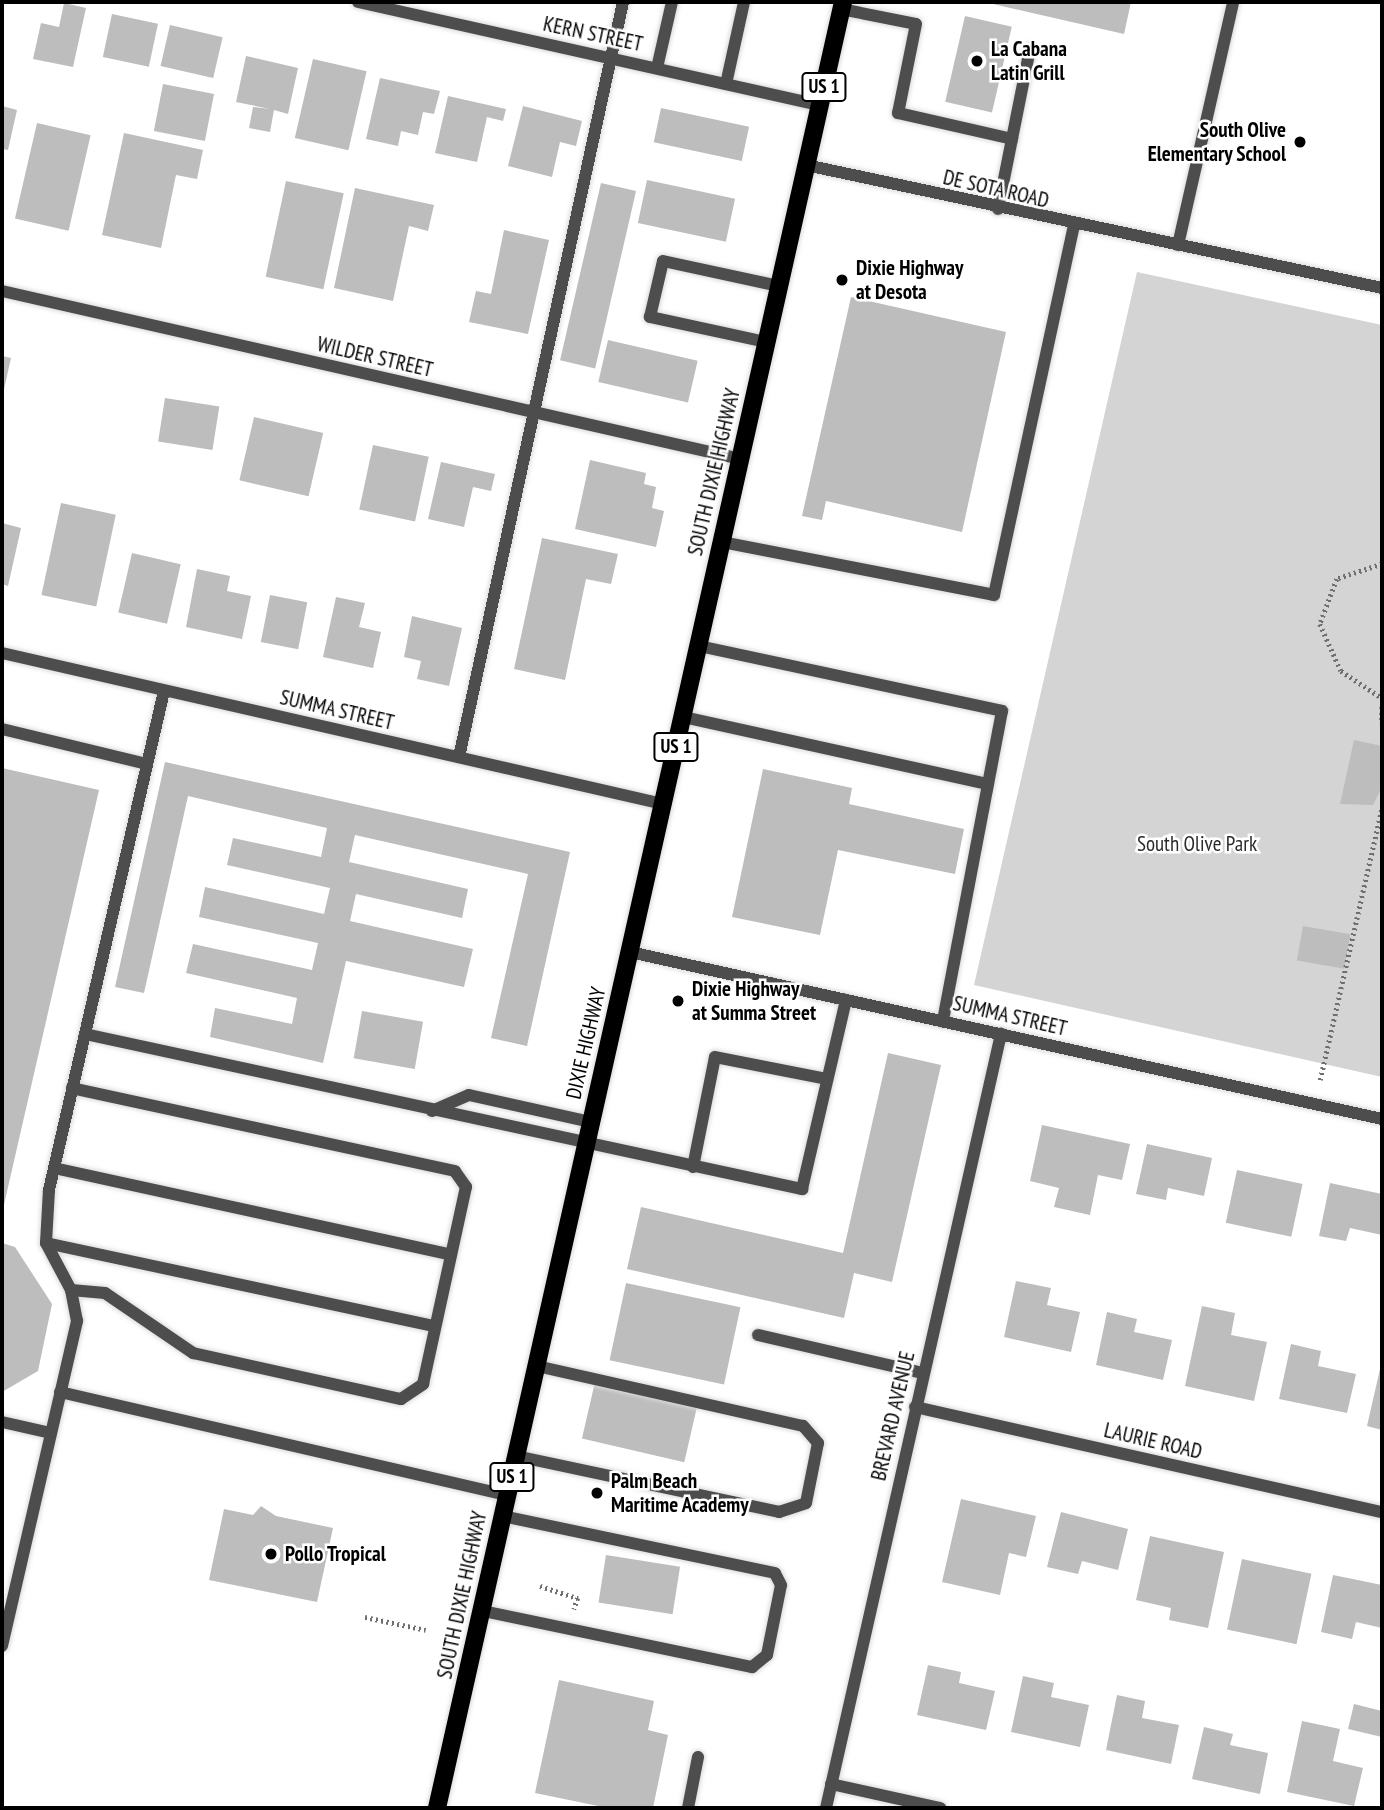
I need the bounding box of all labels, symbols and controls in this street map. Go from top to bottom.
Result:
street label: KERN STREET [541,11,645,57]
place label: La Cabana Latin Grill [991,36,1067,86]
marker: La Cabana Latin Grill [969,53,985,69]
road number: US 1 [801,72,847,102]
place label: South Olive Elementary School [1147,117,1286,167]
marker: South Olive Elementary School [1292,134,1308,150]
street label: DE SOTA ROAD [940,165,1052,213]
place label: Dixie Highway at Desota [856,255,963,305]
marker: Dixie Highway at Desota [834,272,850,288]
street label: WILDER STREET [315,331,435,383]
street label: SOUTH DIXIE HIGHWAY [682,386,746,558]
street label: SUMMA STREET [277,685,397,735]
road number: US 1 [653,732,699,762]
park label: South Olive Park [1137,831,1257,857]
place label: Dixie Highway at Summa Street [692,976,816,1026]
street label: DIXIE HIGHWAY [561,984,611,1102]
street label: SUMMA STREET [950,991,1070,1041]
marker: Dixie Highway at Summa Street [670,993,686,1009]
street label: BREVARD AVENUE [866,1349,920,1483]
street label: LAURIE ROAD [1102,1418,1204,1464]
road number: US 1 [489,1462,535,1492]
place label: Palm Beach Maritime Academy [611,1468,749,1518]
marker: Palm Beach Maritime Academy [589,1485,605,1501]
street label: SOUTH DIXIE HIGHWAY [432,1509,492,1681]
place label: Pollo Tropical [285,1541,386,1567]
marker: Pollo Tropical [263,1546,279,1562]

